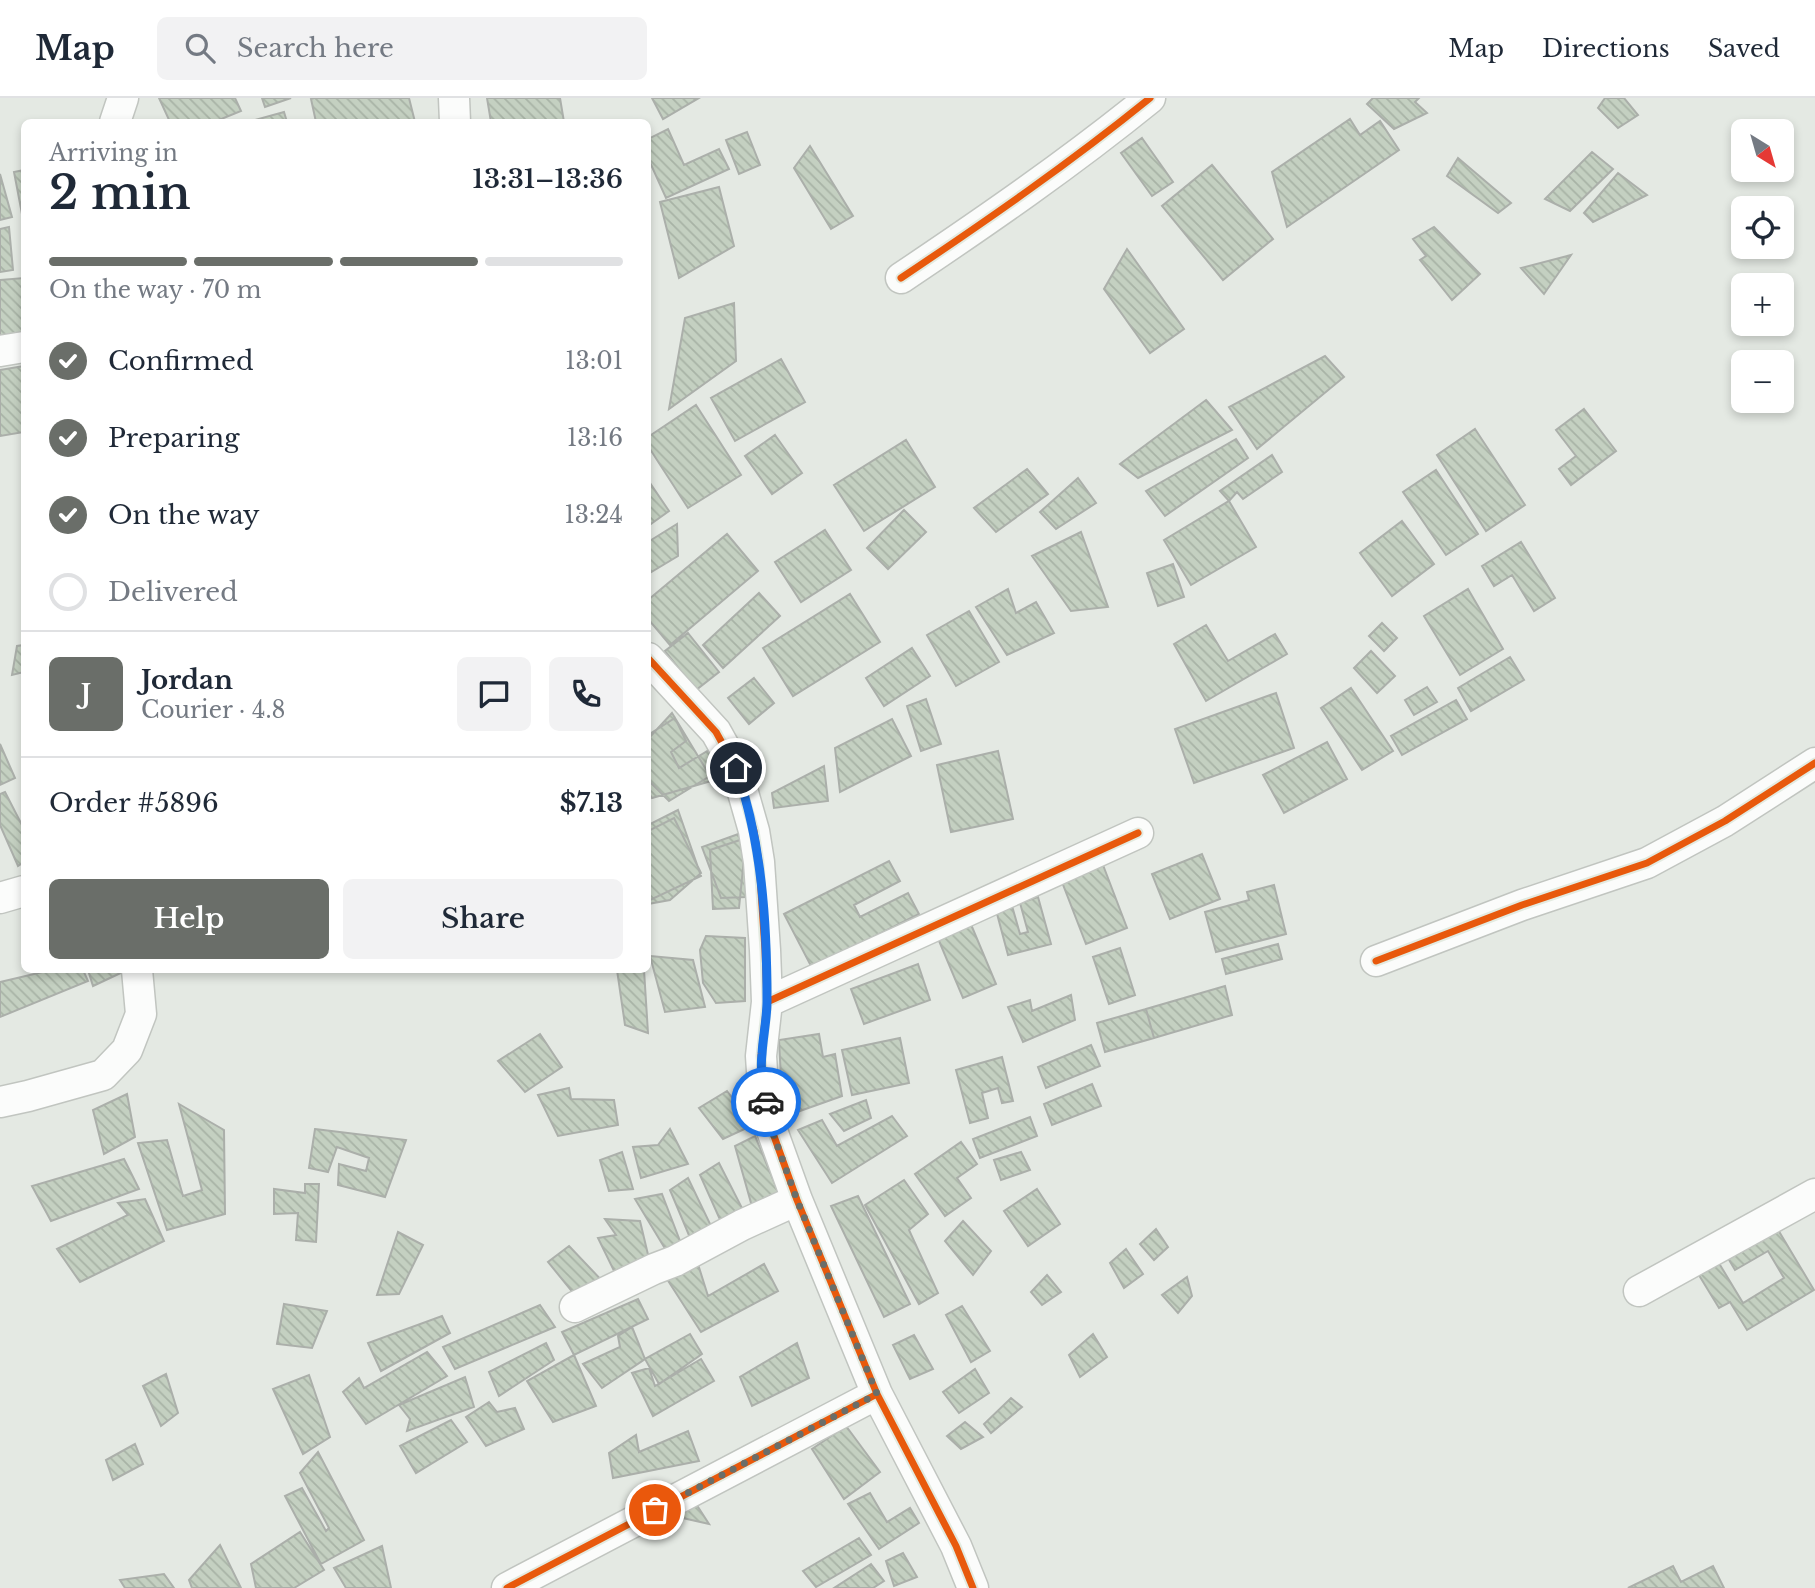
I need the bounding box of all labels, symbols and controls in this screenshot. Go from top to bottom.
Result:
search box [157,17,647,80]
text: Map [35,28,115,69]
icon: search [181,29,219,67]
text: Search here [237,32,394,64]
text: Map [1448,34,1504,63]
text: Directions [1542,34,1670,63]
text: Saved [1708,34,1780,63]
north arrow [1731,119,1794,182]
map controls [1731,119,1794,413]
text: Arriving in [49,139,178,167]
text: 13:31–13:36 [472,163,623,195]
text: 2 min [49,164,191,221]
button: locate [1731,196,1794,259]
button: + [1731,273,1794,336]
text: On the way · 70 m [49,276,262,304]
icon: check [49,342,87,380]
text: Confirmed [108,345,253,377]
text: 13:01 [565,347,623,375]
button: − [1731,350,1794,413]
icon: check [49,419,87,457]
text: Preparing [108,422,240,454]
text: 13:16 [567,424,623,452]
icon: check [49,496,87,534]
text: On the way [108,499,260,531]
text: 13:24 [564,501,623,529]
text: Delivered [108,576,238,608]
button: chat [457,657,531,731]
button: phone [549,657,623,731]
text: Jordan [141,664,233,696]
text: J [81,678,91,710]
text: Courier · 4.8 [141,696,286,724]
pin [706,738,766,798]
icon: home [717,749,755,787]
text: Order #5896 [49,787,219,819]
text: $7.13 [560,787,623,819]
button: Help [49,879,329,959]
button: Share [343,879,623,959]
courier [731,1067,801,1137]
icon: car [747,1083,785,1121]
pin [625,1480,685,1540]
icon: bag [636,1491,674,1529]

